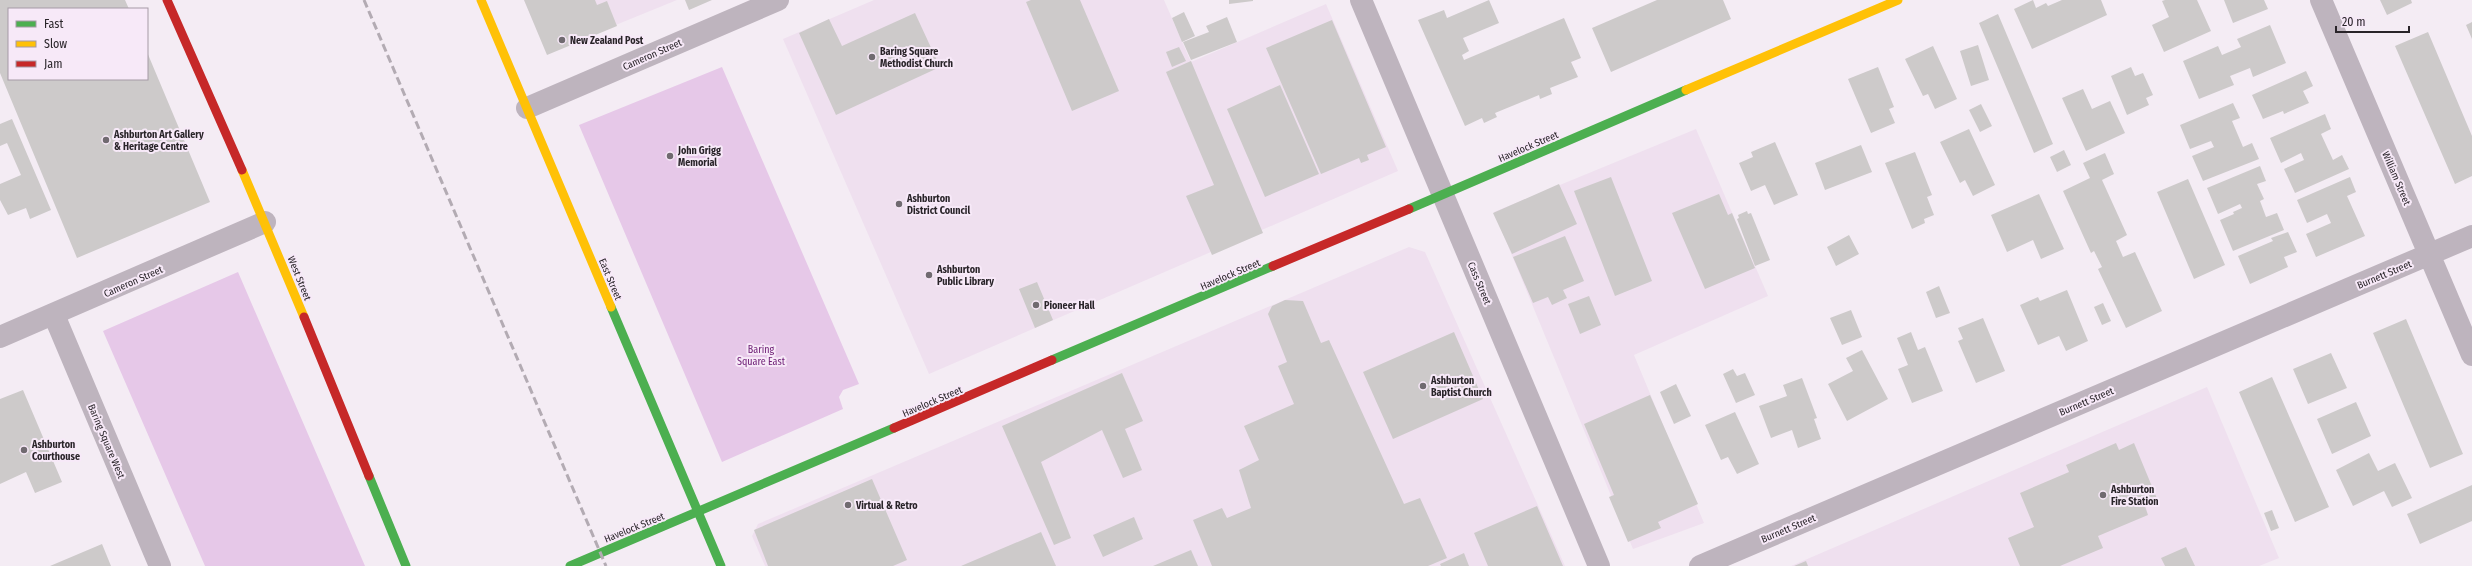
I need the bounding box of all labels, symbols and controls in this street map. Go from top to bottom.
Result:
legend [8,8,148,80]
scale bar [2336,8,2409,34]
text: 20 m [2342,15,2366,29]
text: Fast [44,17,63,31]
marker: New Zealand Post [557,35,567,45]
place label: New Zealand Post [570,35,644,47]
street label: Cameron Street [621,36,684,73]
text: Slow [44,37,67,51]
place label: Baring Square Methodist Church [880,46,953,70]
marker: Baring Square Methodist Church [867,52,877,62]
text: Jam [44,57,62,71]
place label: Ashburton Art Gallery & Heritage Centre [113,129,204,153]
street label: Havelock Street [1497,129,1561,165]
marker: Ashburton Art Gallery & Heritage Centre [101,135,111,145]
place label: John Grigg Memorial [677,145,721,169]
street label: William Street [2379,150,2413,208]
marker: John Grigg Memorial [665,151,675,161]
place label: Ashburton District Council [906,193,970,217]
marker: Ashburton District Council [894,199,904,209]
street label: West Street [285,254,314,303]
street label: East Street [596,257,624,303]
street label: Havelock Street [1199,257,1263,293]
street label: Burnett Street [2355,258,2414,292]
street label: Cass Street [1465,260,1494,307]
street label: Cameron Street [102,263,165,300]
place label: Ashburton Public Library [936,264,994,288]
marker: Ashburton Public Library [924,270,934,280]
marker: Pioneer Hall [1031,300,1041,310]
place label: Pioneer Hall [1044,300,1095,312]
park label: Baring Square East [737,344,786,368]
place label: Ashburton Baptist Church [1430,375,1492,399]
marker: Ashburton Baptist Church [1418,381,1428,391]
street label: Havelock Street [901,384,965,420]
street label: Burnett Street [2057,385,2116,419]
street label: Baring Square West [85,402,127,481]
place label: Ashburton Courthouse [31,439,80,463]
marker: Ashburton Courthouse [19,445,29,455]
place label: Ashburton Fire Station [2110,484,2159,508]
marker: Ashburton Fire Station [2098,490,2108,500]
marker: Virtual & Retro [843,500,853,510]
place label: Virtual & Retro [855,500,918,512]
street label: Havelock Street [603,510,667,545]
street label: Burnett Street [1759,512,1818,546]

